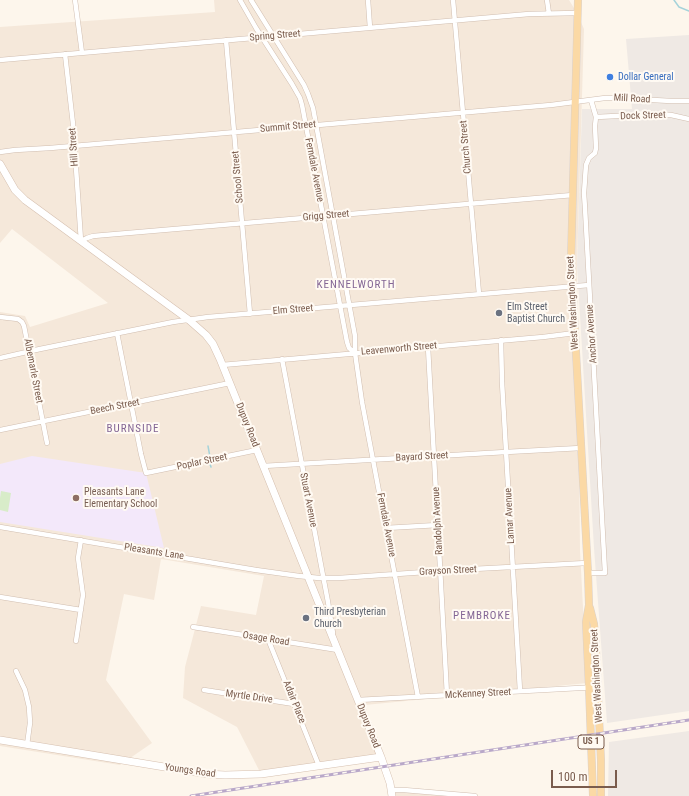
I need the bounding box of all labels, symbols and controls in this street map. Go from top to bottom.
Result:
street label: Spring Street [249,28,301,44]
place label: Dollar General [618,71,674,83]
marker: Dollar General [605,72,615,82]
street label: Mill Road [613,92,651,106]
street label: Dock Street [620,109,666,123]
street label: Summit Street [260,119,316,135]
street label: Church Street [458,120,474,174]
street label: Hill Street [67,127,81,167]
street label: Ferndale Avenue [302,137,326,203]
street label: School Street [230,150,246,204]
street label: Grigg Street [302,208,350,224]
street label: West Washington Street [565,256,581,350]
district label: KENNELWORTH [317,278,395,292]
place label: Elm Street Baptist Church [507,301,565,324]
street label: Elm Street [272,302,314,318]
street label: Anchor Avenue [584,304,600,364]
marker: Elm Street Baptist Church [494,308,504,318]
street label: Albemarle Street [21,338,45,404]
street label: Leavenworth Street [361,340,437,358]
street label: Beech Street [89,396,141,418]
street label: Dupuy Road [233,401,261,449]
district label: BURNSIDE [106,422,160,436]
street label: Bayard Street [395,450,449,464]
street label: Poplar Street [176,451,228,473]
street label: Stuart Avenue [297,472,319,528]
place label: Pleasants Lane Elementary School [84,486,157,510]
street label: Randolph Avenue [430,487,446,555]
street label: Lamar Avenue [503,488,517,544]
street label: Ferndale Avenue [374,492,398,558]
marker: Pleasants Lane Elementary School [71,493,81,503]
street label: Pleasants Lane [123,541,185,563]
street label: Grayson Street [419,563,477,579]
place label: Third Presbyterian Church [314,606,386,630]
district label: PEMBROKE [453,609,511,623]
marker: Third Presbyterian Church [301,613,311,623]
street label: Osage Road [242,629,290,649]
street label: West Washington Street [589,629,605,723]
street label: Adair Place [280,679,308,725]
street label: McKenney Street [445,686,511,702]
street label: Myrtle Drive [225,688,273,706]
street label: Dupuy Road [354,702,382,750]
road number: US 1 [578,735,604,749]
street label: Youngs Road [164,761,216,781]
scale bar [553,762,619,788]
text: 100 m [558,770,588,784]

